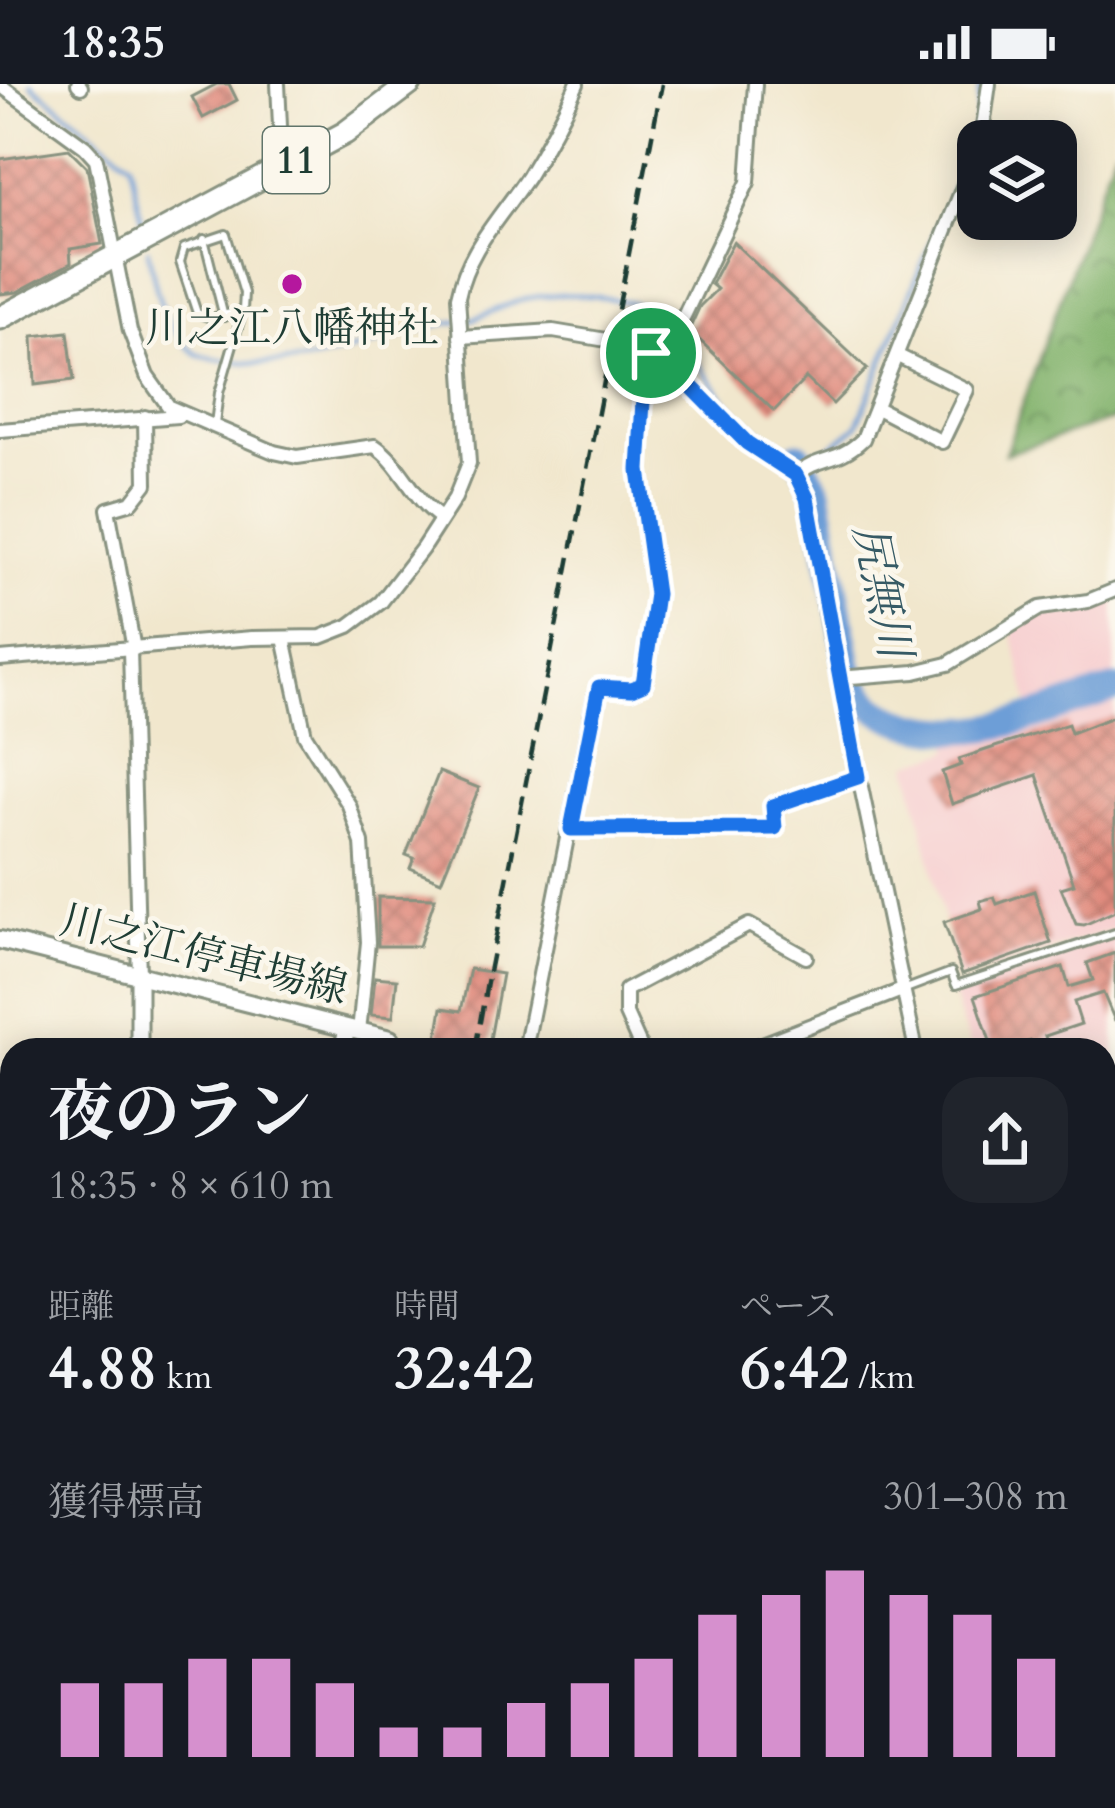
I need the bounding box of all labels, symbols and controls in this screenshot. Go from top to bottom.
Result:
text: 18:35 [60,12,165,73]
map controls [957,120,1077,240]
button: layers [957,120,1077,240]
road number: 11 [263,127,329,193]
marker: 川之江八幡神社 [279,271,305,297]
place label: 川之江八幡神社 [145,300,439,357]
pin [600,302,702,404]
icon: arrive [618,320,684,386]
water label: 尻無川 [838,519,927,668]
street label: 川之江停車場線 [54,892,354,1018]
text: 夜のラン [48,1069,312,1158]
button: share [942,1077,1068,1203]
text: 18:35 · 8 × 610 m [48,1159,333,1212]
text: 距離 [48,1284,114,1329]
text: 時間 [394,1284,460,1329]
text: ペース [740,1284,837,1329]
text: 4.88 [48,1329,158,1410]
text: 32:42 [394,1329,534,1410]
text: 6:42 [740,1329,850,1410]
text: km [158,1355,212,1400]
text: /km [850,1355,915,1400]
text: 301–308 m [883,1470,1068,1523]
text: 獲得標高 [48,1476,204,1529]

